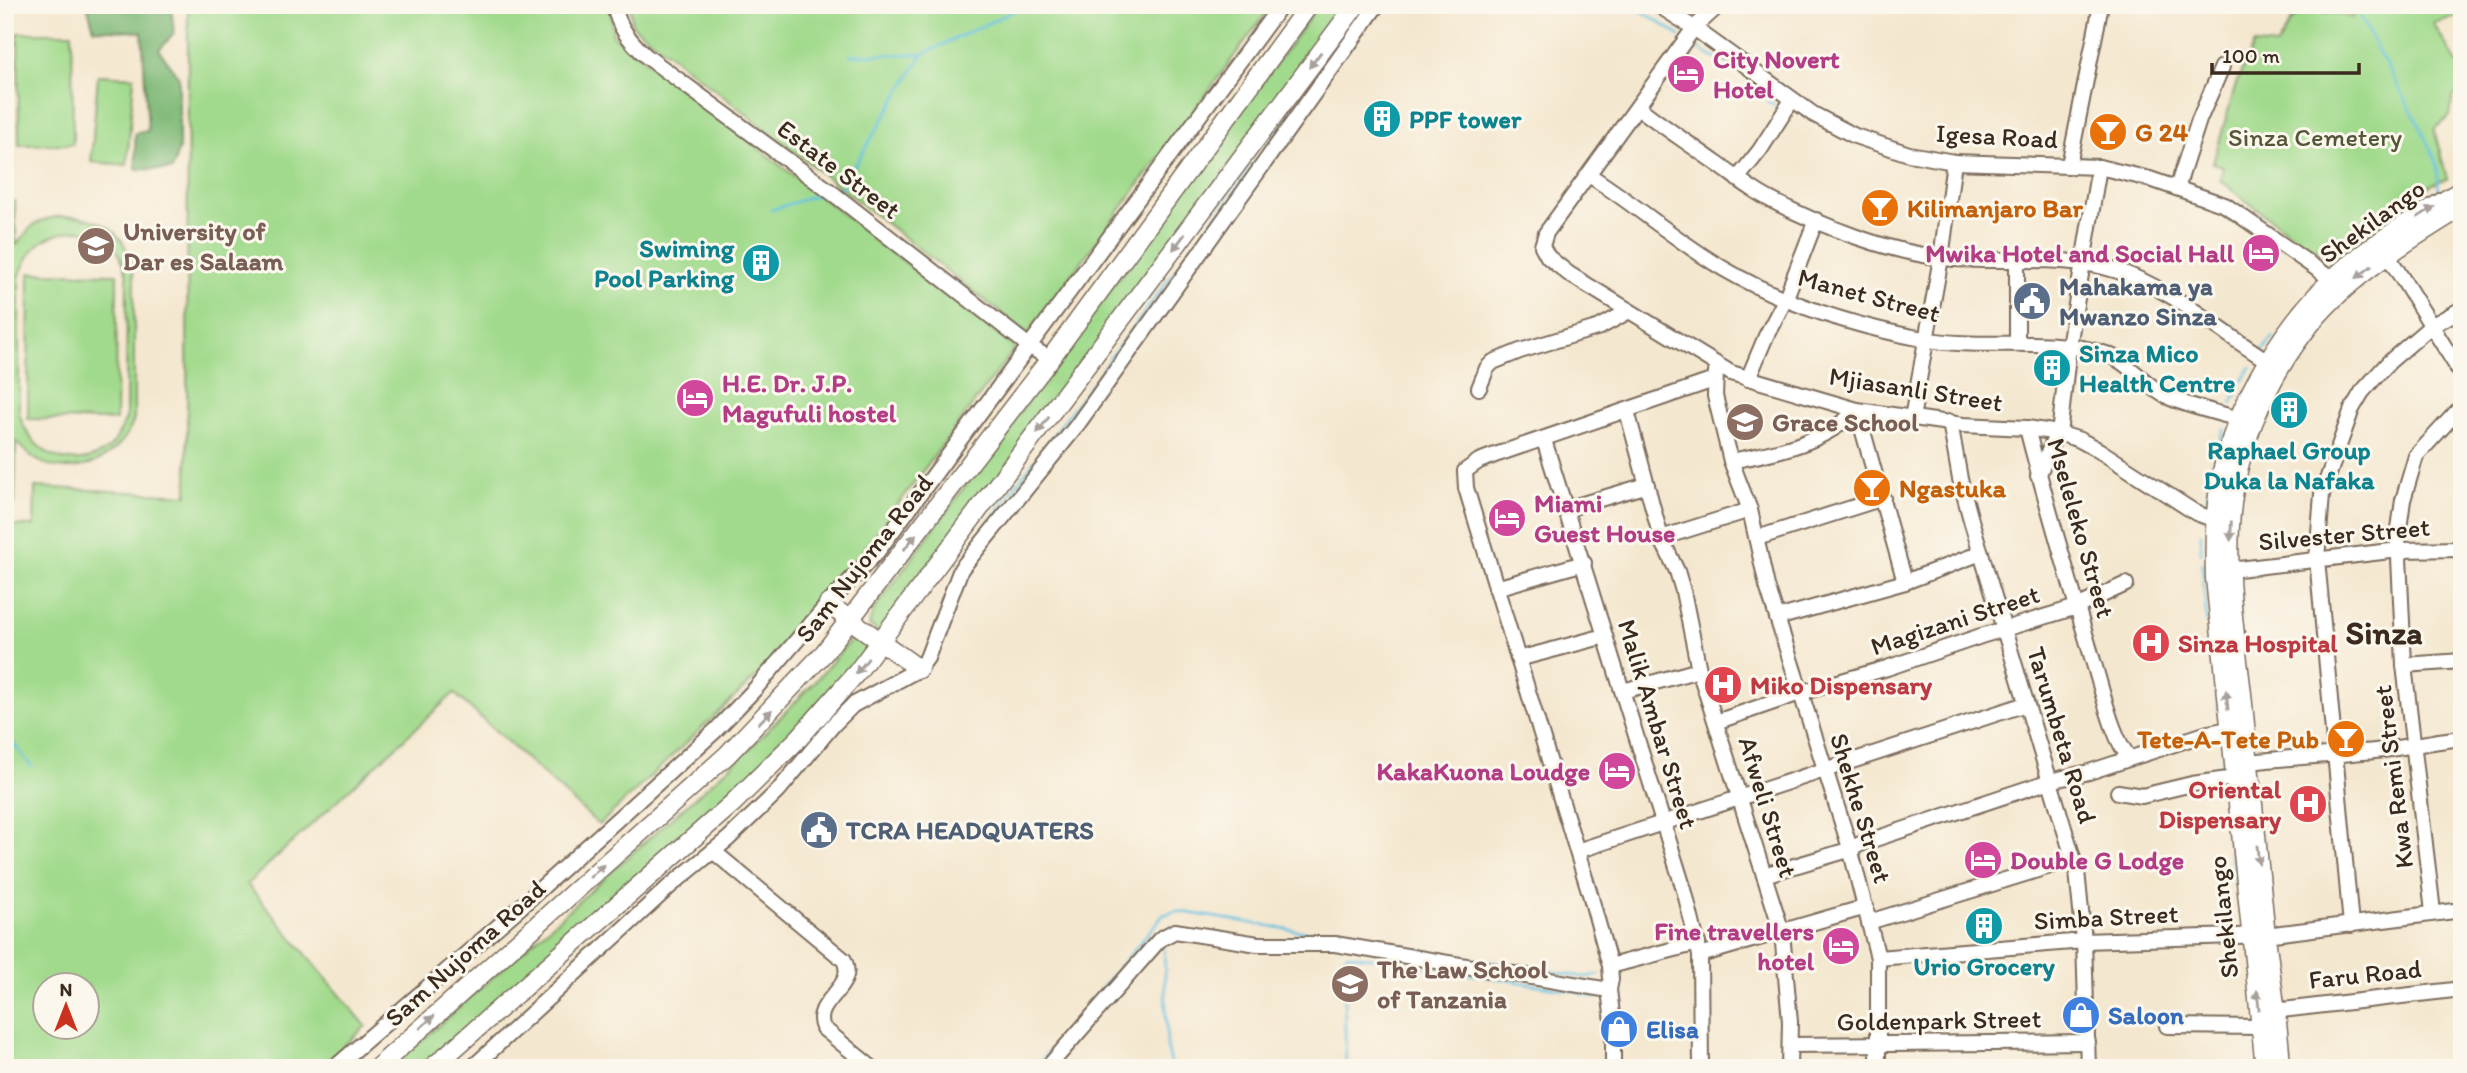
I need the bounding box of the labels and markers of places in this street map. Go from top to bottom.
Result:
place label: City Novert Hotel [1713,43,1840,105]
hotel icon: City Novert Hotel [1665,53,1707,95]
building icon: PPF tower [1361,98,1403,140]
place label: PPF tower [1409,103,1522,135]
bar icon: G 24 [2087,111,2129,153]
place label: G 24 [2135,116,2188,148]
bar icon: Kilimanjaro Bar [1859,187,1901,229]
place label: Kilimanjaro Bar [1907,192,2084,224]
place label: University of Dar es Salaam [123,215,284,277]
school or university icon: University of Dar es Salaam [75,225,117,267]
place label: Swiming Pool Parking [594,232,735,294]
hotel icon: Mwika Hotel and Social Hall [2240,232,2282,274]
place label: Mwika Hotel and Social Hall [1925,237,2235,269]
building icon: Swiming Pool Parking [740,242,782,284]
place label: Mahakama ya Mwanzo Sinza [2059,270,2217,332]
public building icon: Mahakama ya Mwanzo Sinza [2011,280,2053,322]
place label: Sinza Mico Health Centre [2079,337,2235,399]
building icon: Sinza Mico Health Centre [2031,347,2073,389]
place label: H.E. Dr. J.P. Magufuli hostel [722,367,897,429]
hotel icon: H.E. Dr. J.P. Magufuli hostel [674,377,716,419]
building icon: Raphael Group Duka la Nafaka [2268,389,2310,431]
school or university icon: Grace School [1724,401,1766,443]
place label: Grace School [1772,406,1919,438]
place label: Raphael Group Duka la Nafaka [2203,434,2375,496]
bar icon: Ngastuka [1851,467,1893,509]
place label: Ngastuka [1899,472,2006,504]
place label: Miami Guest House [1534,487,1675,549]
hotel icon: Miami Guest House [1486,497,1528,539]
hospital icon: Sinza Hospital [2130,622,2172,664]
place label: Sinza Hospital [2178,627,2338,659]
hospital icon: Miko Dispensary [1702,664,1744,706]
place label: Miko Dispensary [1750,669,1933,701]
bar icon: Tete-A-Tete Pub [2325,718,2367,760]
place label: Tete-A-Tete Pub [2136,723,2319,755]
hotel icon: KakaKuona Loudge [1596,750,1638,792]
place label: KakaKuona Loudge [1377,755,1590,787]
place label: Oriental Dispensary [2158,773,2282,835]
hospital icon: Oriental Dispensary [2287,783,2329,825]
public building icon: TCRA HEADQUATERS [798,809,840,851]
place label: TCRA HEADQUATERS [845,814,1094,846]
hotel icon: Double G Lodge [1962,839,2004,881]
place label: Double G Lodge [2010,844,2184,876]
building icon: Urio Grocery [1963,905,2005,947]
place label: Fine travellers hotel [1654,915,1815,977]
hotel icon: Fine travellers hotel [1820,925,1862,967]
place label: Urio Grocery [1913,950,2055,982]
place label: The Law School of Tanzania [1376,953,1549,1015]
school or university icon: The Law School of Tanzania [1329,963,1371,1005]
shop icon: Saloon [2060,994,2102,1036]
place label: Saloon [2108,999,2184,1031]
shop icon: Elisa [1598,1008,1640,1050]
place label: Elisa [1646,1013,1699,1045]

